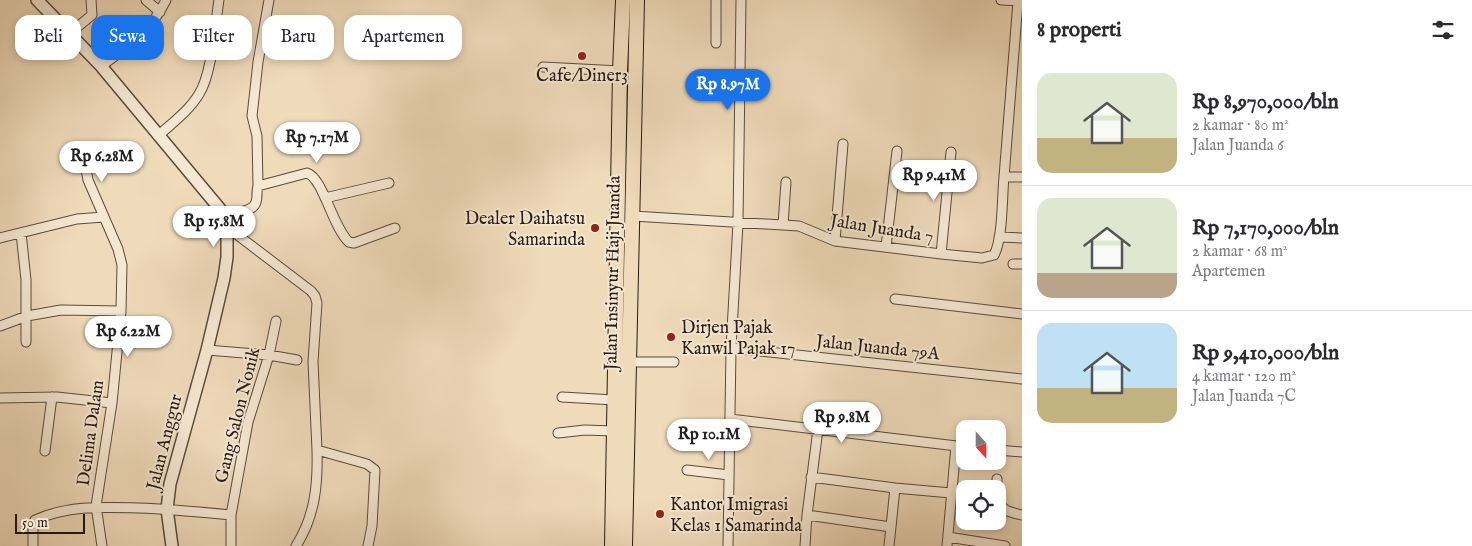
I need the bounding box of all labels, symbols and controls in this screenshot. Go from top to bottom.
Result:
chip: Beli [15,15,81,60]
chip: Sewa [91,15,164,60]
chip: Filter [174,15,252,60]
chip: Baru [262,15,334,60]
chip: Apartemen [344,15,462,60]
icon: filters [1429,16,1457,44]
text: 8 properti [1037,17,1122,44]
marker: Cafe/Diner3 [576,50,588,62]
place label: Cafe/Diner3 [536,65,628,88]
pin: Rp 8.97M [676,68,780,111]
text: Rp 8.97M [696,75,760,95]
text: Rp 8,970,000/bln [1192,89,1339,116]
icon: home [1077,93,1137,153]
text: 2 kamar · 80 m² [1192,116,1289,136]
pin: Rp 7.17M [265,121,369,164]
text: Rp 7.17M [285,128,349,148]
text: Jalan Juanda 6 [1192,136,1284,156]
pin: Rp 6.28M [50,140,154,183]
text: Rp 6.28M [70,147,134,167]
pin: Rp 9.41M [882,160,986,202]
text: Rp 9.41M [902,166,966,186]
street label: Jalan Insinyur Haji Juanda [600,175,627,373]
pin: Rp 15.8M [162,206,266,248]
place label: Dealer Daihatsu Samarinda [465,208,585,252]
street label: Jalan Juanda 7 [827,210,935,249]
text: Rp 15.8M [184,212,244,232]
text: Rp 7,170,000/bln [1192,215,1339,242]
icon: home [1077,218,1137,278]
marker: Dealer Daihatsu Samarinda [589,222,601,234]
text: 2 kamar · 68 m² [1192,242,1287,262]
text: Apartemen [1192,262,1265,282]
pin: Rp 6.22M [76,316,180,358]
place label: Dirjen Pajak Kanwil Pajak 17 [681,317,795,361]
text: Rp 6.22M [96,322,160,342]
street label: Jalan Juanda 79A [813,330,942,367]
marker: Dirjen Pajak Kanwil Pajak 17 [665,331,677,343]
text: Rp 9,410,000/bln [1192,340,1339,367]
icon: home [1077,343,1137,403]
street label: Gang Salon Nonik [210,345,267,486]
text: 4 kamar · 120 m² [1192,367,1296,387]
street label: Delima Dalam [73,379,110,488]
text: Jalan Juanda 7C [1192,387,1296,407]
street label: Jalan Anggur [142,392,189,495]
pin: Rp 9.8M [796,402,888,444]
text: Rp 9.8M [814,408,870,428]
pin: Rp 10.1M [657,418,761,461]
north arrow [956,420,1006,470]
map controls [956,420,1006,530]
text: Rp 10.1M [678,425,740,445]
button: locate [956,480,1006,530]
place label: Kantor Imigrasi Kelas 1 Samarinda [670,494,802,538]
marker: Kantor Imigrasi Kelas 1 Samarinda [654,508,666,520]
scale bar [15,511,85,534]
text: 50 m [22,514,48,532]

